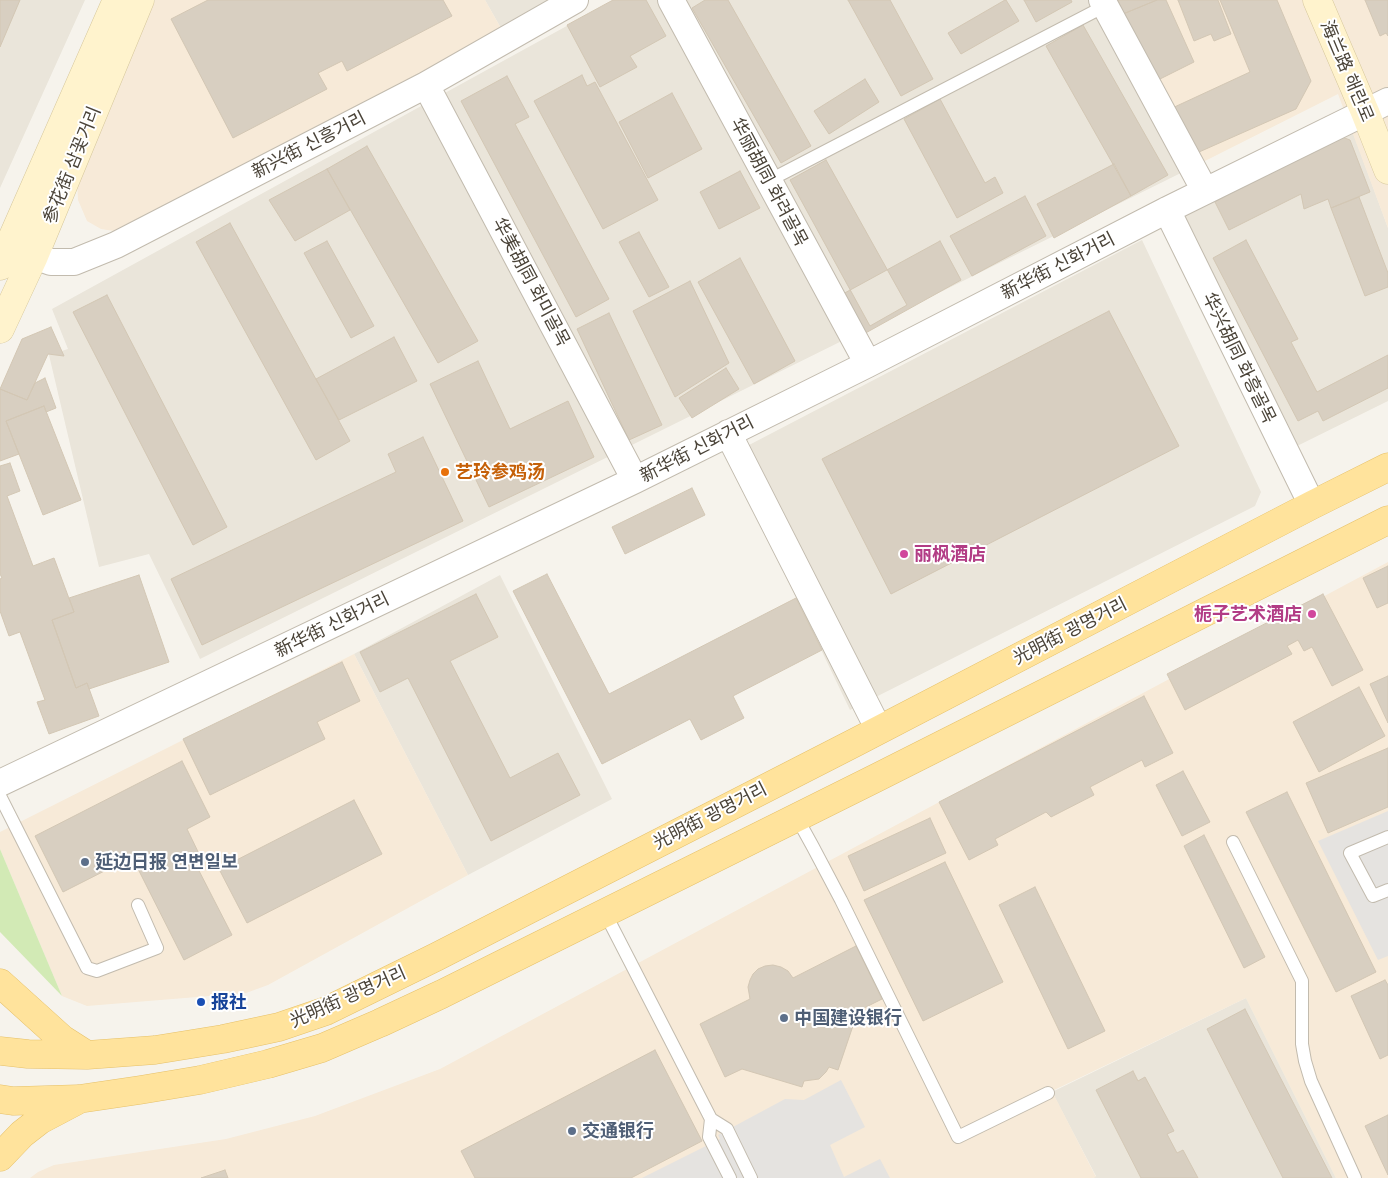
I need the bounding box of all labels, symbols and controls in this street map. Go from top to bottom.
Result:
street label: 海兰路 해란로 [1316,17,1378,125]
street label: 参花街 삼꽃거리 [39,103,105,227]
street label: 新兴街 신흥거리 [249,107,369,183]
street label: 华丽胡同 화려골목 [726,114,812,250]
street label: 华美胡同 화미골목 [488,214,574,350]
street label: 新华街 신화거리 [998,228,1118,304]
street label: 华兴胡同 화흥골목 [1198,289,1280,427]
street label: 新华街 신화거리 [637,411,757,487]
place label: 艺玲参鸡汤 [455,461,545,483]
marker: 艺玲参鸡汤 [439,466,451,478]
place label: 丽枫酒店 [914,543,986,565]
marker: 丽枫酒店 [898,548,910,560]
street label: 新华街 신화거리 [271,588,393,662]
street label: 光明街 광명거리 [1010,593,1130,669]
place label: 栀子艺术酒店 [1194,603,1302,625]
marker: 栀子艺术酒店 [1306,608,1318,620]
street label: 光明街 광명거리 [650,778,770,854]
place label: 延边日报 연변일보 [95,851,238,873]
marker: 延边日报 연변일보 [79,856,91,868]
street label: 光明街 광명거리 [287,962,409,1032]
place label: 报社 [211,991,247,1013]
marker: 报社 [195,996,207,1008]
place label: 中国建设银行 [794,1007,902,1029]
marker: 中国建设银行 [778,1012,790,1024]
place label: 交通银行 [582,1120,654,1142]
marker: 交通银行 [566,1125,578,1137]

